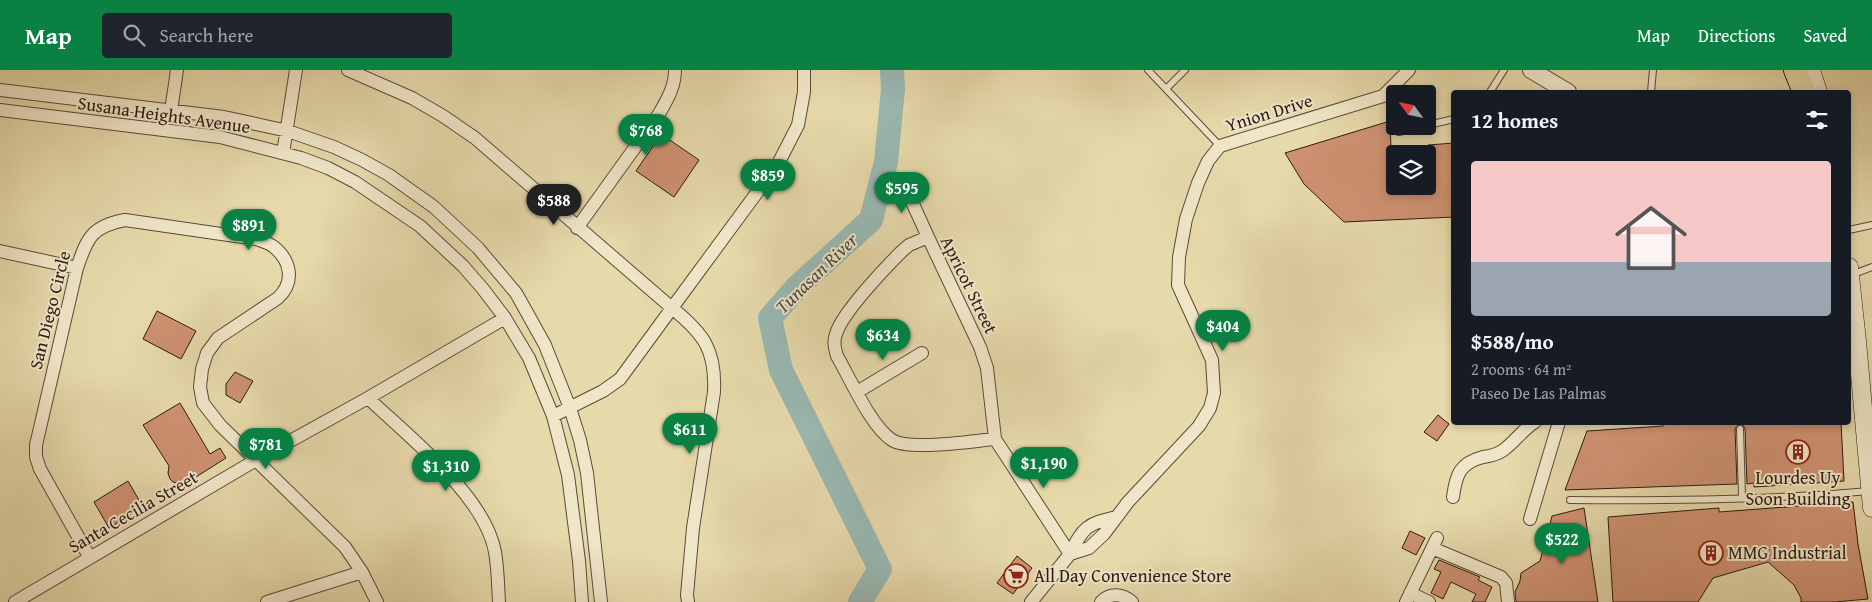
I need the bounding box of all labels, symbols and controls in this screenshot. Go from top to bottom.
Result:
search box [102,13,452,58]
text: Map [25,18,72,53]
icon: search [120,21,148,49]
text: Search here [160,21,253,49]
text: Map [1637,22,1670,49]
text: Directions [1698,22,1775,49]
text: Saved [1803,22,1847,49]
north arrow [1386,85,1436,135]
map controls [1386,85,1436,195]
street label: Ynion Drive [1222,87,1316,139]
street label: Susana Heights Avenue [76,89,252,140]
text: 12 homes [1471,105,1558,136]
icon: filters [1803,106,1831,134]
pin: $768 [616,114,676,156]
text: $768 [629,118,663,142]
button: layers [1386,145,1436,195]
pin: $859 [738,158,798,201]
text: $859 [751,163,785,187]
pin: $595 [872,172,932,214]
text: $595 [885,176,919,200]
pin: $588 [524,184,584,226]
text: $588 [537,188,571,212]
icon: home [1606,193,1696,283]
pin: $891 [219,208,279,251]
text: $891 [232,213,266,237]
water label: Tunasan River [768,226,864,320]
street label: Apricot Street [934,231,1005,339]
street label: San Diego Circle [22,248,77,372]
pin: $404 [1193,310,1253,352]
text: $404 [1206,314,1240,338]
pin: $634 [853,318,913,361]
text: $634 [866,323,900,347]
text: $588/mo [1471,326,1554,357]
text: 2 rooms · 64 m² [1471,357,1571,381]
text: Paseo De Las Palmas [1471,381,1606,405]
pin: $611 [660,412,720,455]
text: $611 [673,417,707,441]
pin: $781 [236,428,296,470]
text: $781 [249,432,283,456]
building icon: Lourdes Uy Soon Building [1785,439,1811,465]
pin: $1,190 [1003,446,1085,489]
pin: $1,310 [405,450,487,492]
text: $1,190 [1021,451,1067,475]
text: $1,310 [423,454,469,478]
street label: Santa Cecilia Street [63,463,203,560]
place label: Lourdes Uy Soon Building [1745,464,1851,512]
pin: $522 [1532,522,1592,565]
text: $522 [1545,527,1579,551]
place label: MMG Industrial [1728,539,1847,566]
building icon: MMG Industrial [1698,540,1724,566]
place label: All Day Convenience Store [1034,562,1231,589]
supermarket icon: All Day Convenience Store [1003,563,1029,589]

